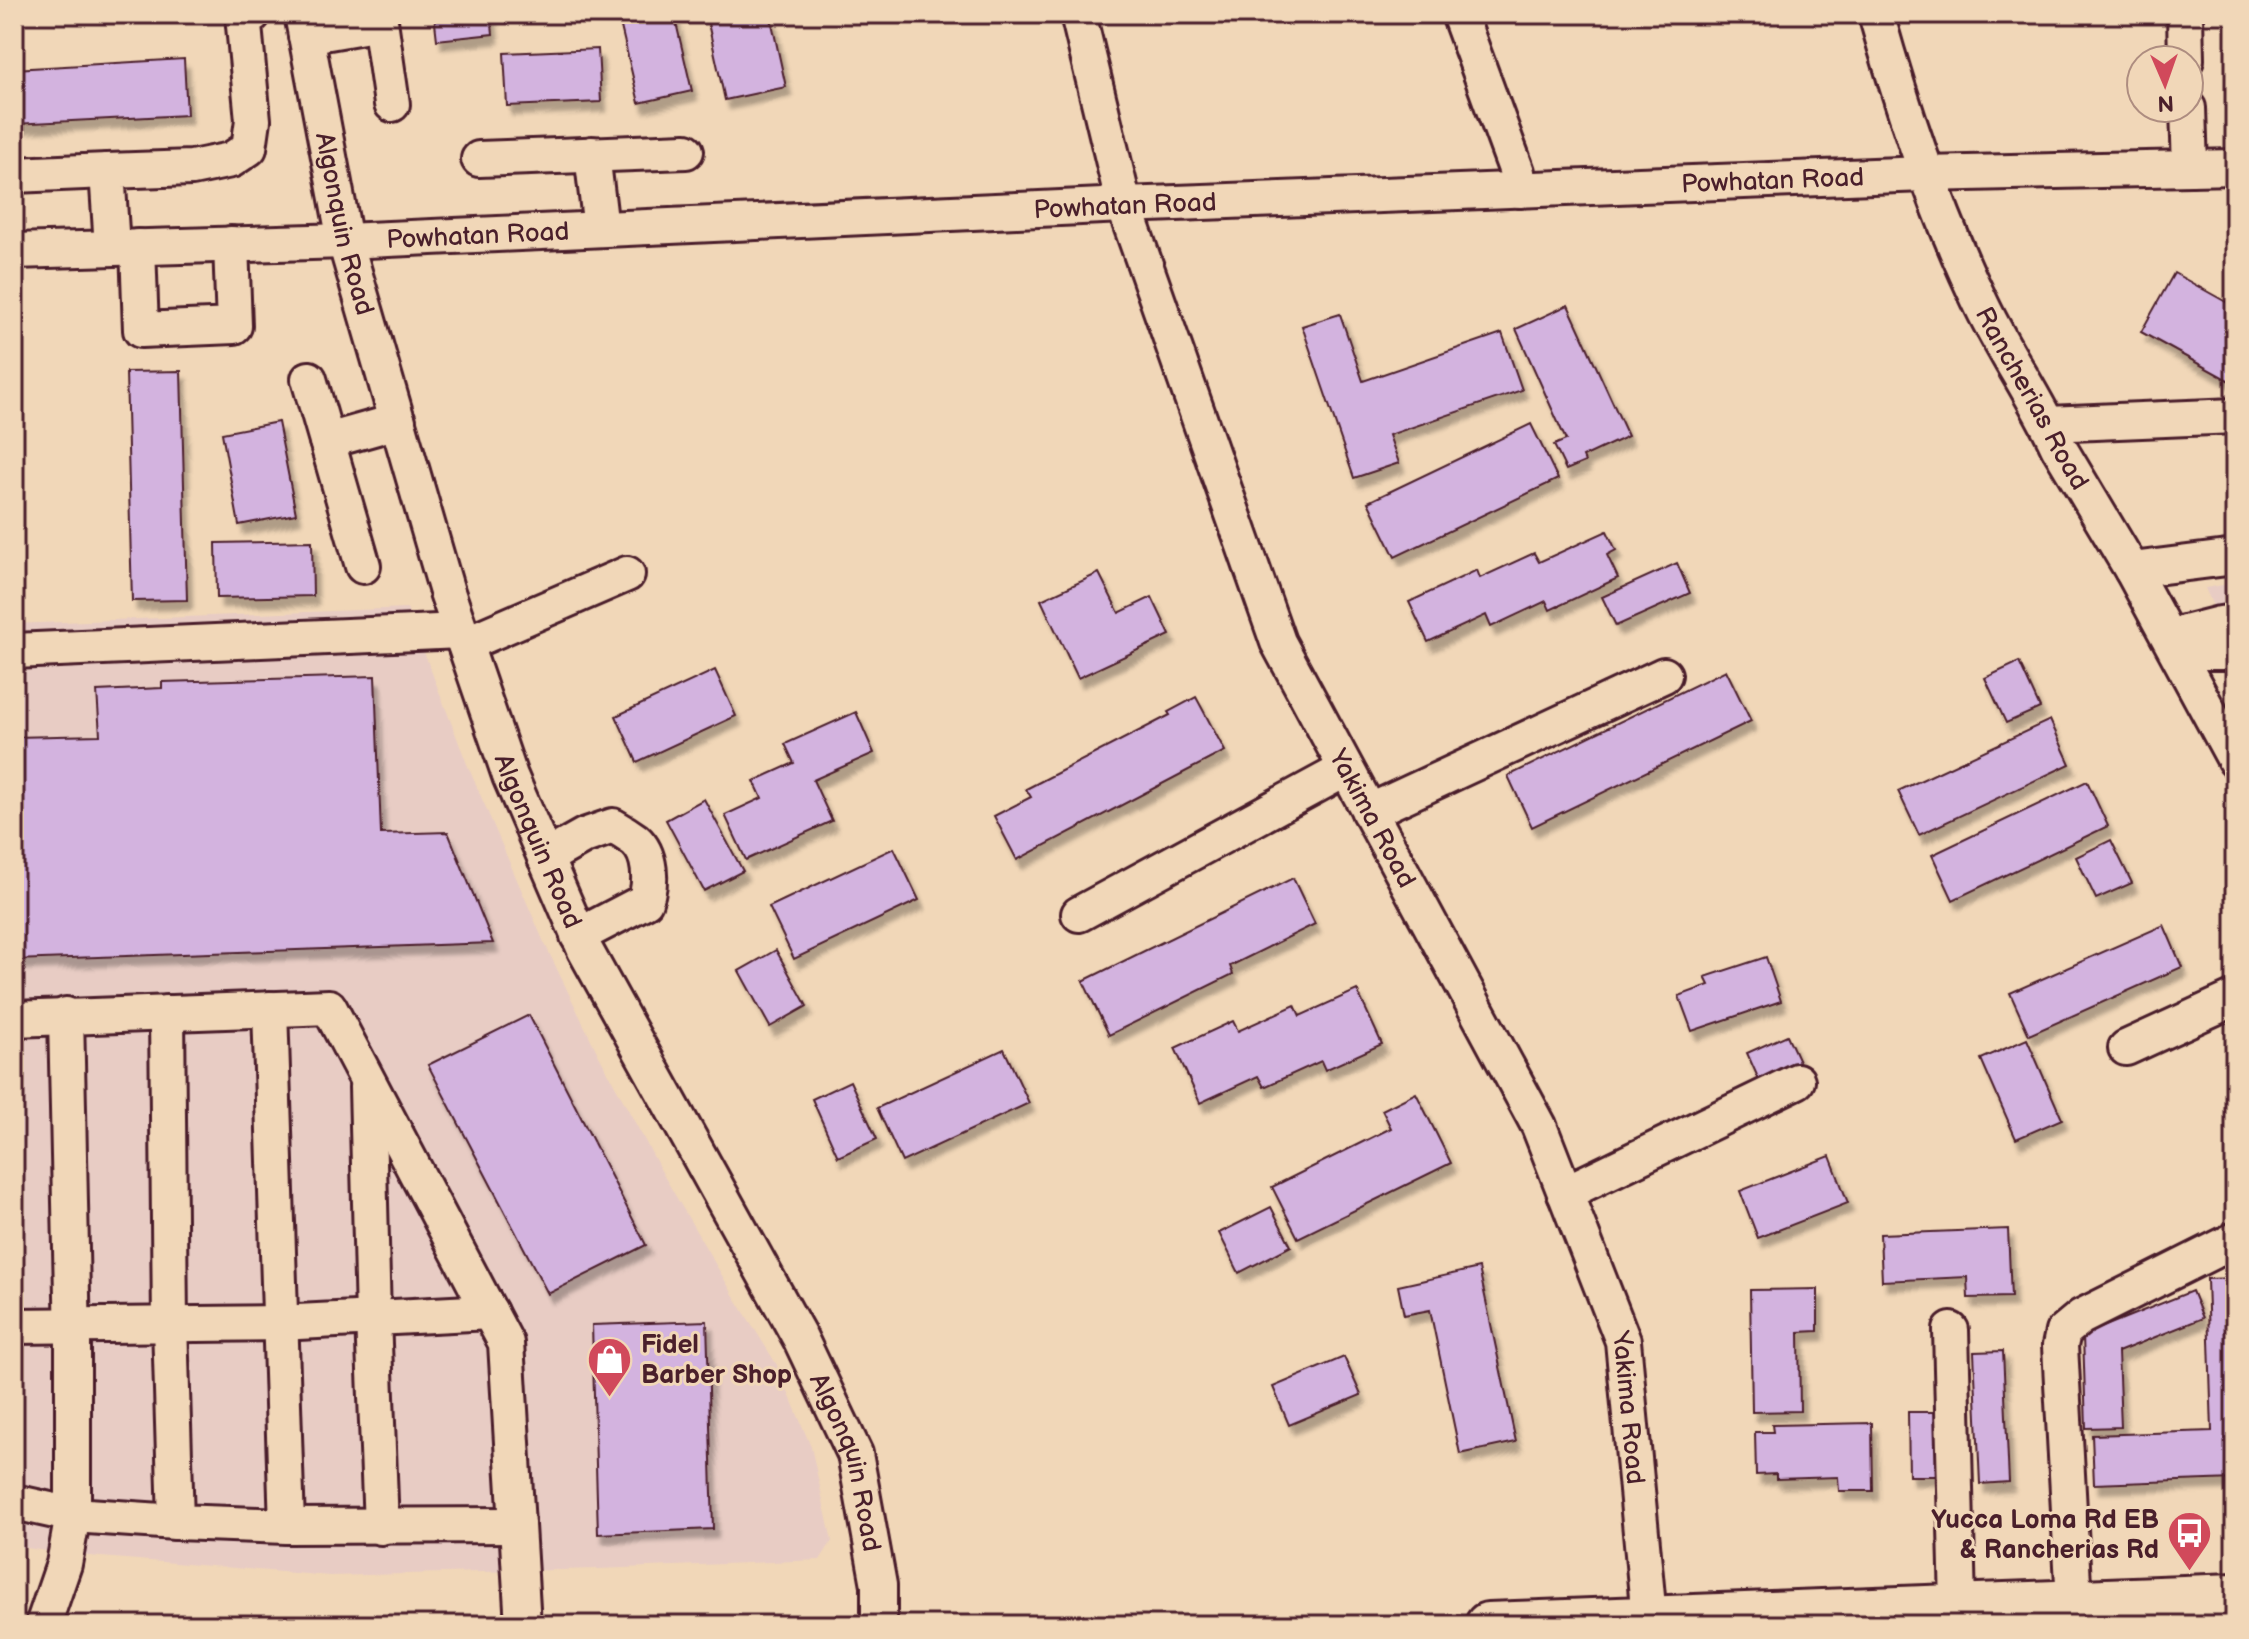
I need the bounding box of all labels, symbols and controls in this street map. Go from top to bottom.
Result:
north arrow [2125,44,2205,124]
text: N [2157,89,2174,116]
street label: Algonquin Road [308,130,380,319]
street label: Powhatan Road [1681,162,1865,200]
street label: Powhatan Road [1033,187,1217,226]
street label: Powhatan Road [386,217,570,256]
street label: Rancherias Road [1968,302,2095,496]
street label: Yakima Road [1321,743,1422,893]
street label: Algonquin Road [487,750,588,933]
street label: Yakima Road [1604,1327,1650,1486]
place label: Fidel Barber Shop [641,1330,792,1391]
shop icon: Fidel Barber Shop [586,1335,634,1398]
street label: Algonquin Road [802,1369,887,1554]
place label: Yucca Loma Rd EB & Rancherias Rd [1931,1505,2159,1566]
bus stop icon: Yucca Loma Rd EB & Rancherias Rd [2166,1510,2214,1573]

